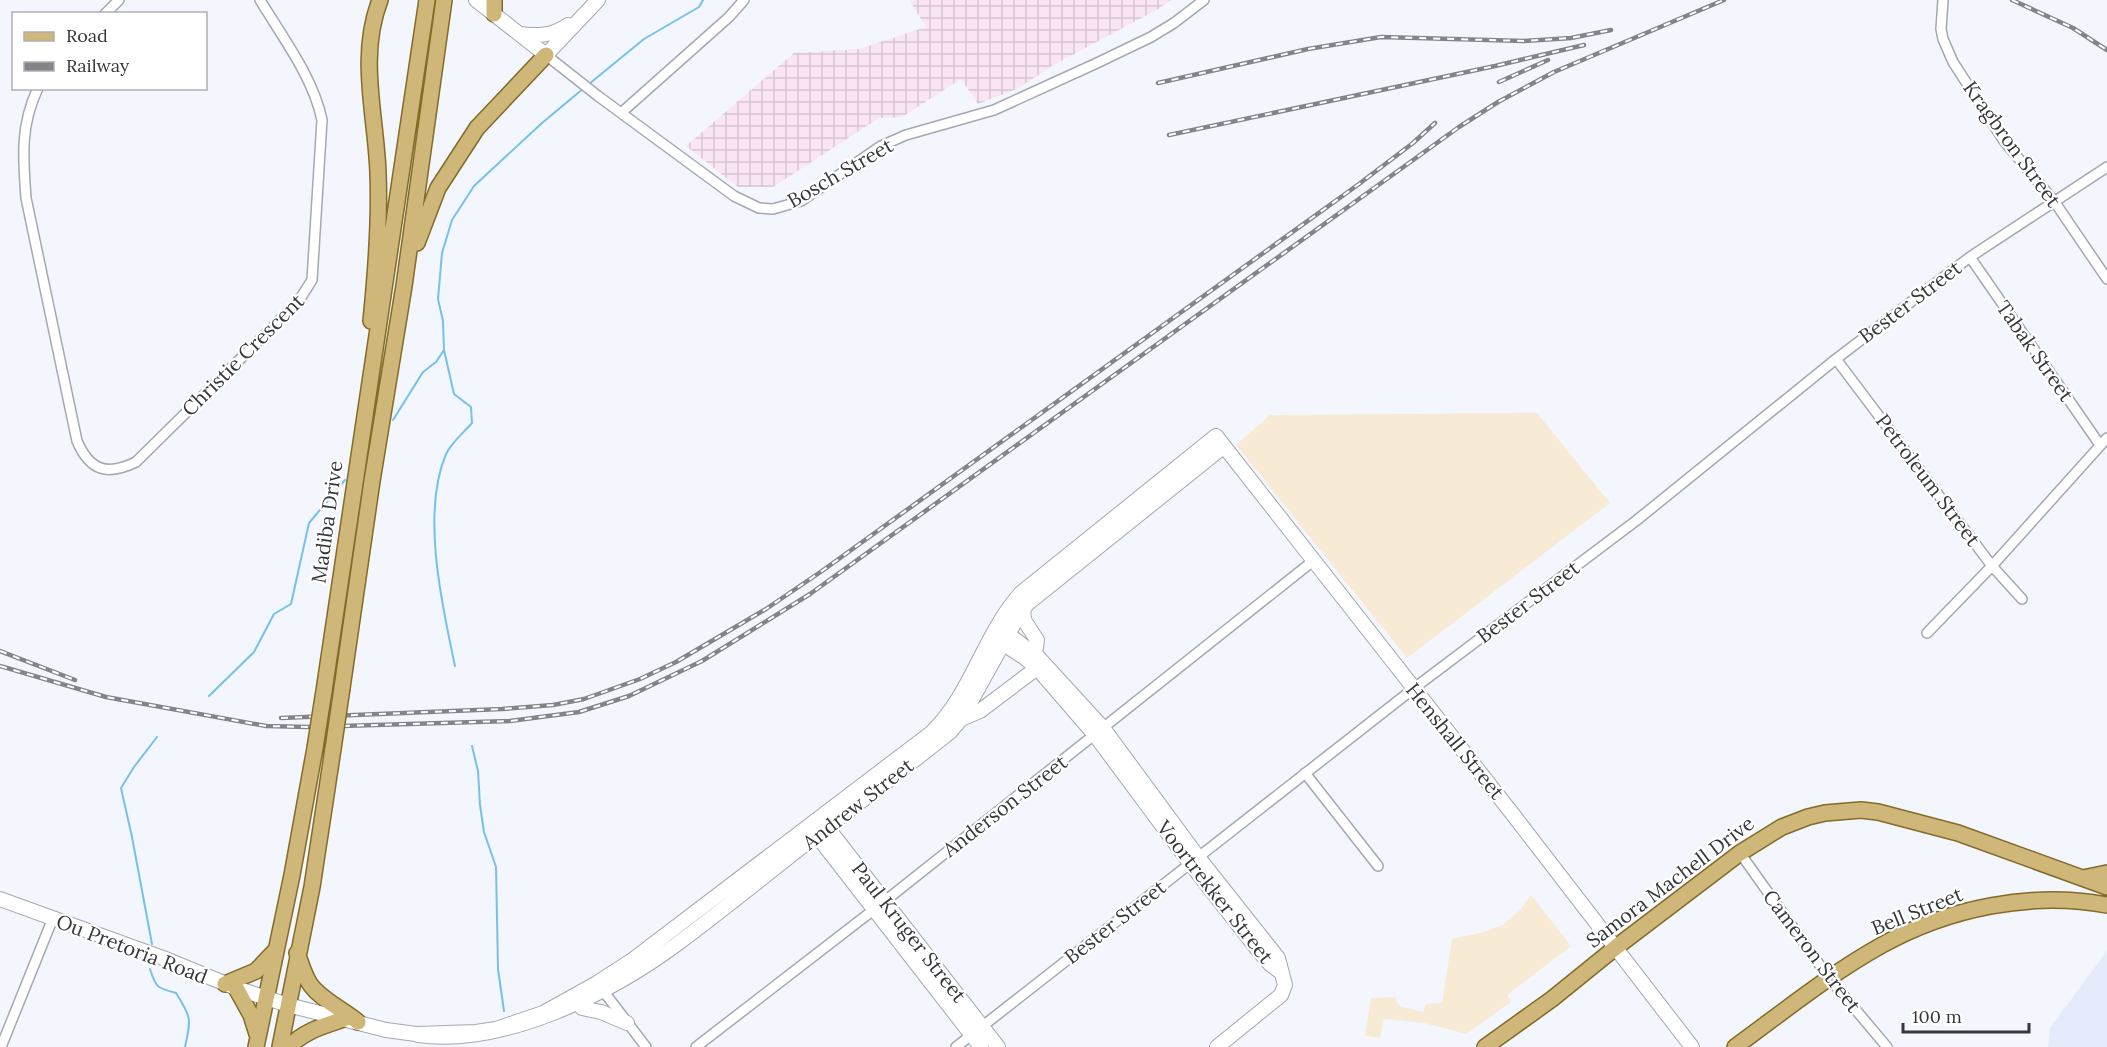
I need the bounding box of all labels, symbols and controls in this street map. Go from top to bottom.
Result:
legend [12,12,207,90]
text: Road [66,24,108,47]
text: Railway [66,54,130,77]
street label: Kragbron Street [1958,76,2067,212]
street label: Bosch Street [782,132,897,213]
street label: Bester Street [1854,255,1966,348]
street label: Christie Crescent [176,288,309,421]
street label: Tabak Street [1992,295,2079,406]
street label: Petroleum Street [1871,409,1986,551]
street label: Madiba Drive [306,459,347,585]
street label: Bester Street [1472,555,1584,648]
street label: Henshall Street [1401,677,1510,804]
street label: Anderson Street [937,749,1072,863]
street label: Andrew Street [796,752,918,855]
street label: Samora Machell Drive [1581,810,1759,953]
street label: Voortrekker Street [1151,814,1279,968]
street label: Paul Kruger Street [847,856,972,1007]
street label: Bester Street [1059,874,1171,969]
street label: Bell Street [1868,881,1966,940]
street label: Cameron Street [1758,884,1867,1017]
street label: Ou Pretoria Road [53,908,211,989]
scale bar [1903,996,2029,1034]
text: 100 m [1912,1005,1962,1028]

